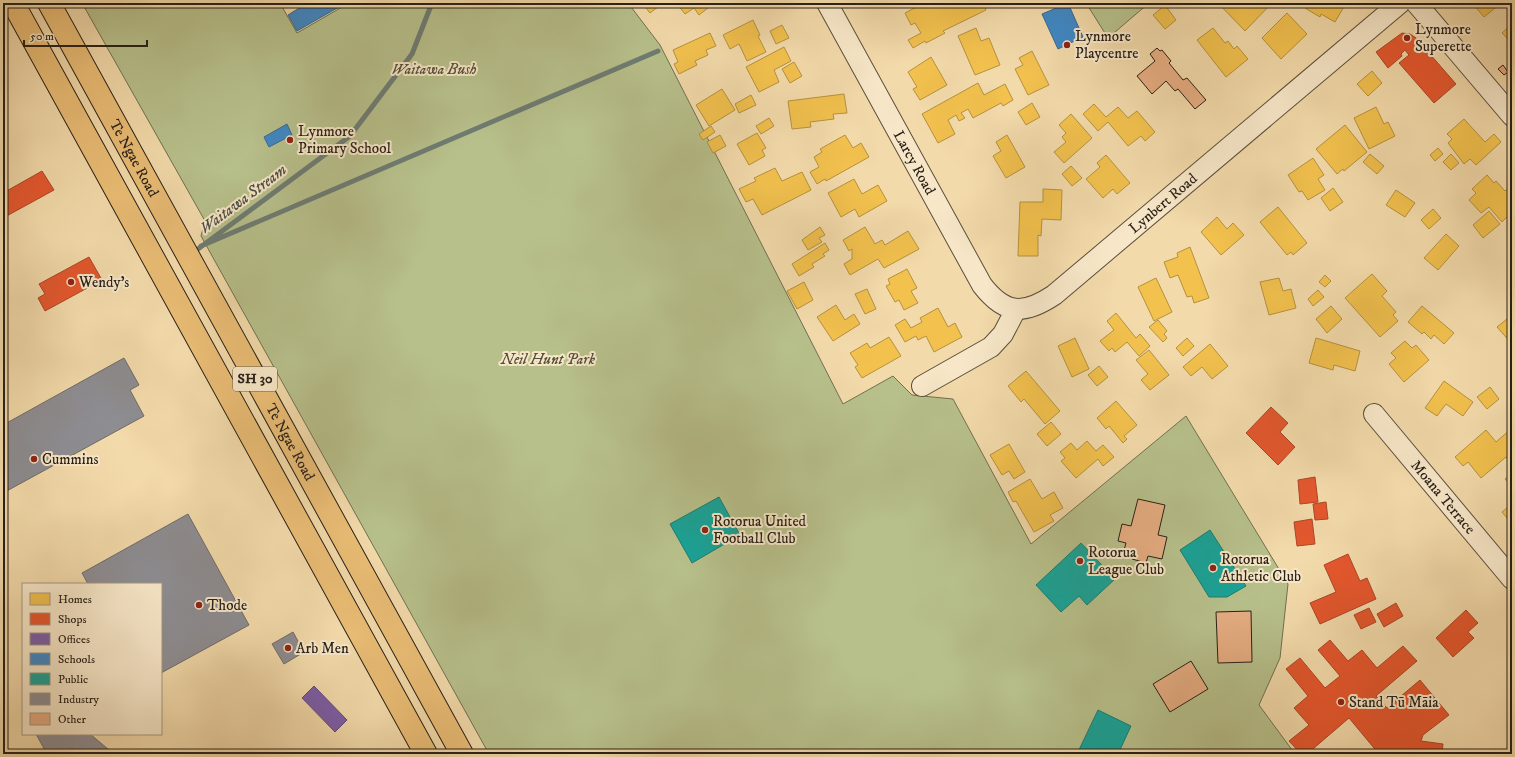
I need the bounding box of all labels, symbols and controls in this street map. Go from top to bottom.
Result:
place label: Lynmore Superette [1415,20,1471,56]
scale bar [24,22,147,48]
place label: Lynmore Playcentre [1075,27,1139,63]
text: 50 m [30,29,54,44]
marker: Lynmore Superette [1402,33,1412,43]
marker: Lynmore Playcentre [1062,40,1072,50]
park label: Waitawa Bush [391,60,477,79]
street label: Te Ngae Road [105,116,163,201]
place label: Lynmore Primary School [298,122,391,158]
street label: Larcy Road [889,127,940,198]
marker: Lynmore Primary School [285,135,295,145]
water label: Waitawa Stream [195,160,291,238]
street label: Lynbert Road [1125,169,1201,237]
place label: Wendy's [78,273,129,292]
marker: Wendy's [66,277,76,287]
park label: Neil Hunt Park [500,350,596,369]
road number: SH 30 [233,367,277,391]
street label: Te Ngae Road [261,400,320,484]
place label: Cummins [42,450,98,469]
marker: Cummins [29,454,39,464]
street label: Moana Terrace [1407,456,1480,538]
place label: Rotorua United Football Club [713,512,807,548]
marker: Rotorua United Football Club [700,525,710,535]
place label: Rotorua League Club [1088,543,1164,579]
place label: Rotorua Athletic Club [1221,550,1301,586]
marker: Rotorua League Club [1075,556,1085,566]
marker: Rotorua Athletic Club [1208,563,1218,573]
legend [22,583,162,735]
text: Homes [58,592,92,607]
place label: Thode [207,596,247,615]
marker: Thode [194,600,204,610]
text: Shops [58,612,86,627]
text: Offices [58,632,90,647]
place label: Arb Men [296,639,349,658]
marker: Arb Men [283,643,293,653]
text: Schools [58,652,95,667]
text: Public [58,672,88,687]
text: Industry [58,692,99,707]
place label: Stand Tū Māia [1349,693,1439,712]
marker: Stand Tū Māia [1336,697,1346,707]
text: Other [58,712,87,727]

